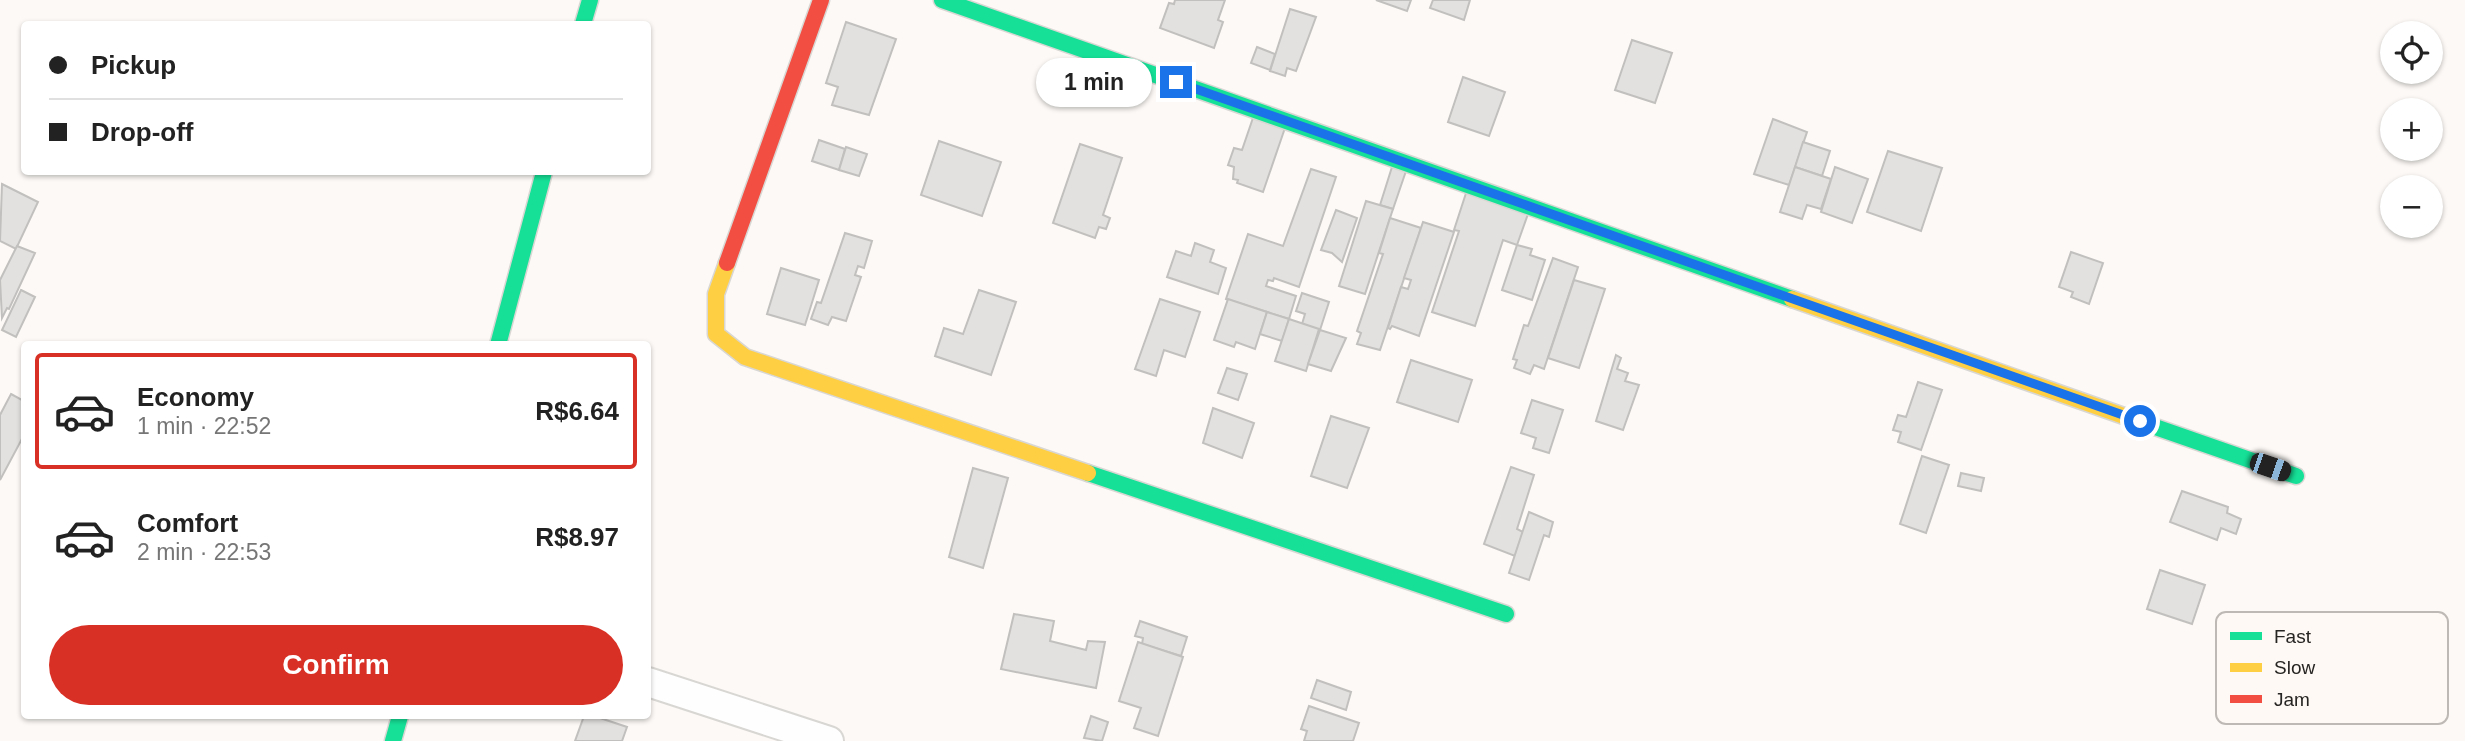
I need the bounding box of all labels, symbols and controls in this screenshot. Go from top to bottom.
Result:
map controls [2380,21,2443,238]
button: locate [2380,21,2443,84]
text: Pickup [91,50,176,80]
callout: 1 min [1036,57,1152,106]
route end [1160,66,1192,98]
text: 1 min [1064,69,1124,95]
button: + [2380,98,2443,161]
text: Drop-off [91,117,194,147]
button: − [2380,175,2443,238]
icon: car [53,380,116,443]
text: Economy [137,382,254,412]
text: R$6.64 [535,396,619,426]
route start [2124,405,2156,437]
text: 1 min · 22:52 [137,413,271,439]
car [2247,450,2294,484]
icon: car [53,506,116,569]
text: Comfort [137,508,238,538]
text: R$8.97 [535,522,619,552]
text: 2 min · 22:53 [137,539,271,565]
legend [2216,612,2448,724]
button: Confirm [49,625,623,705]
text: Fast [2274,626,2312,647]
text: Slow [2274,657,2315,678]
text: Jam [2274,689,2310,710]

